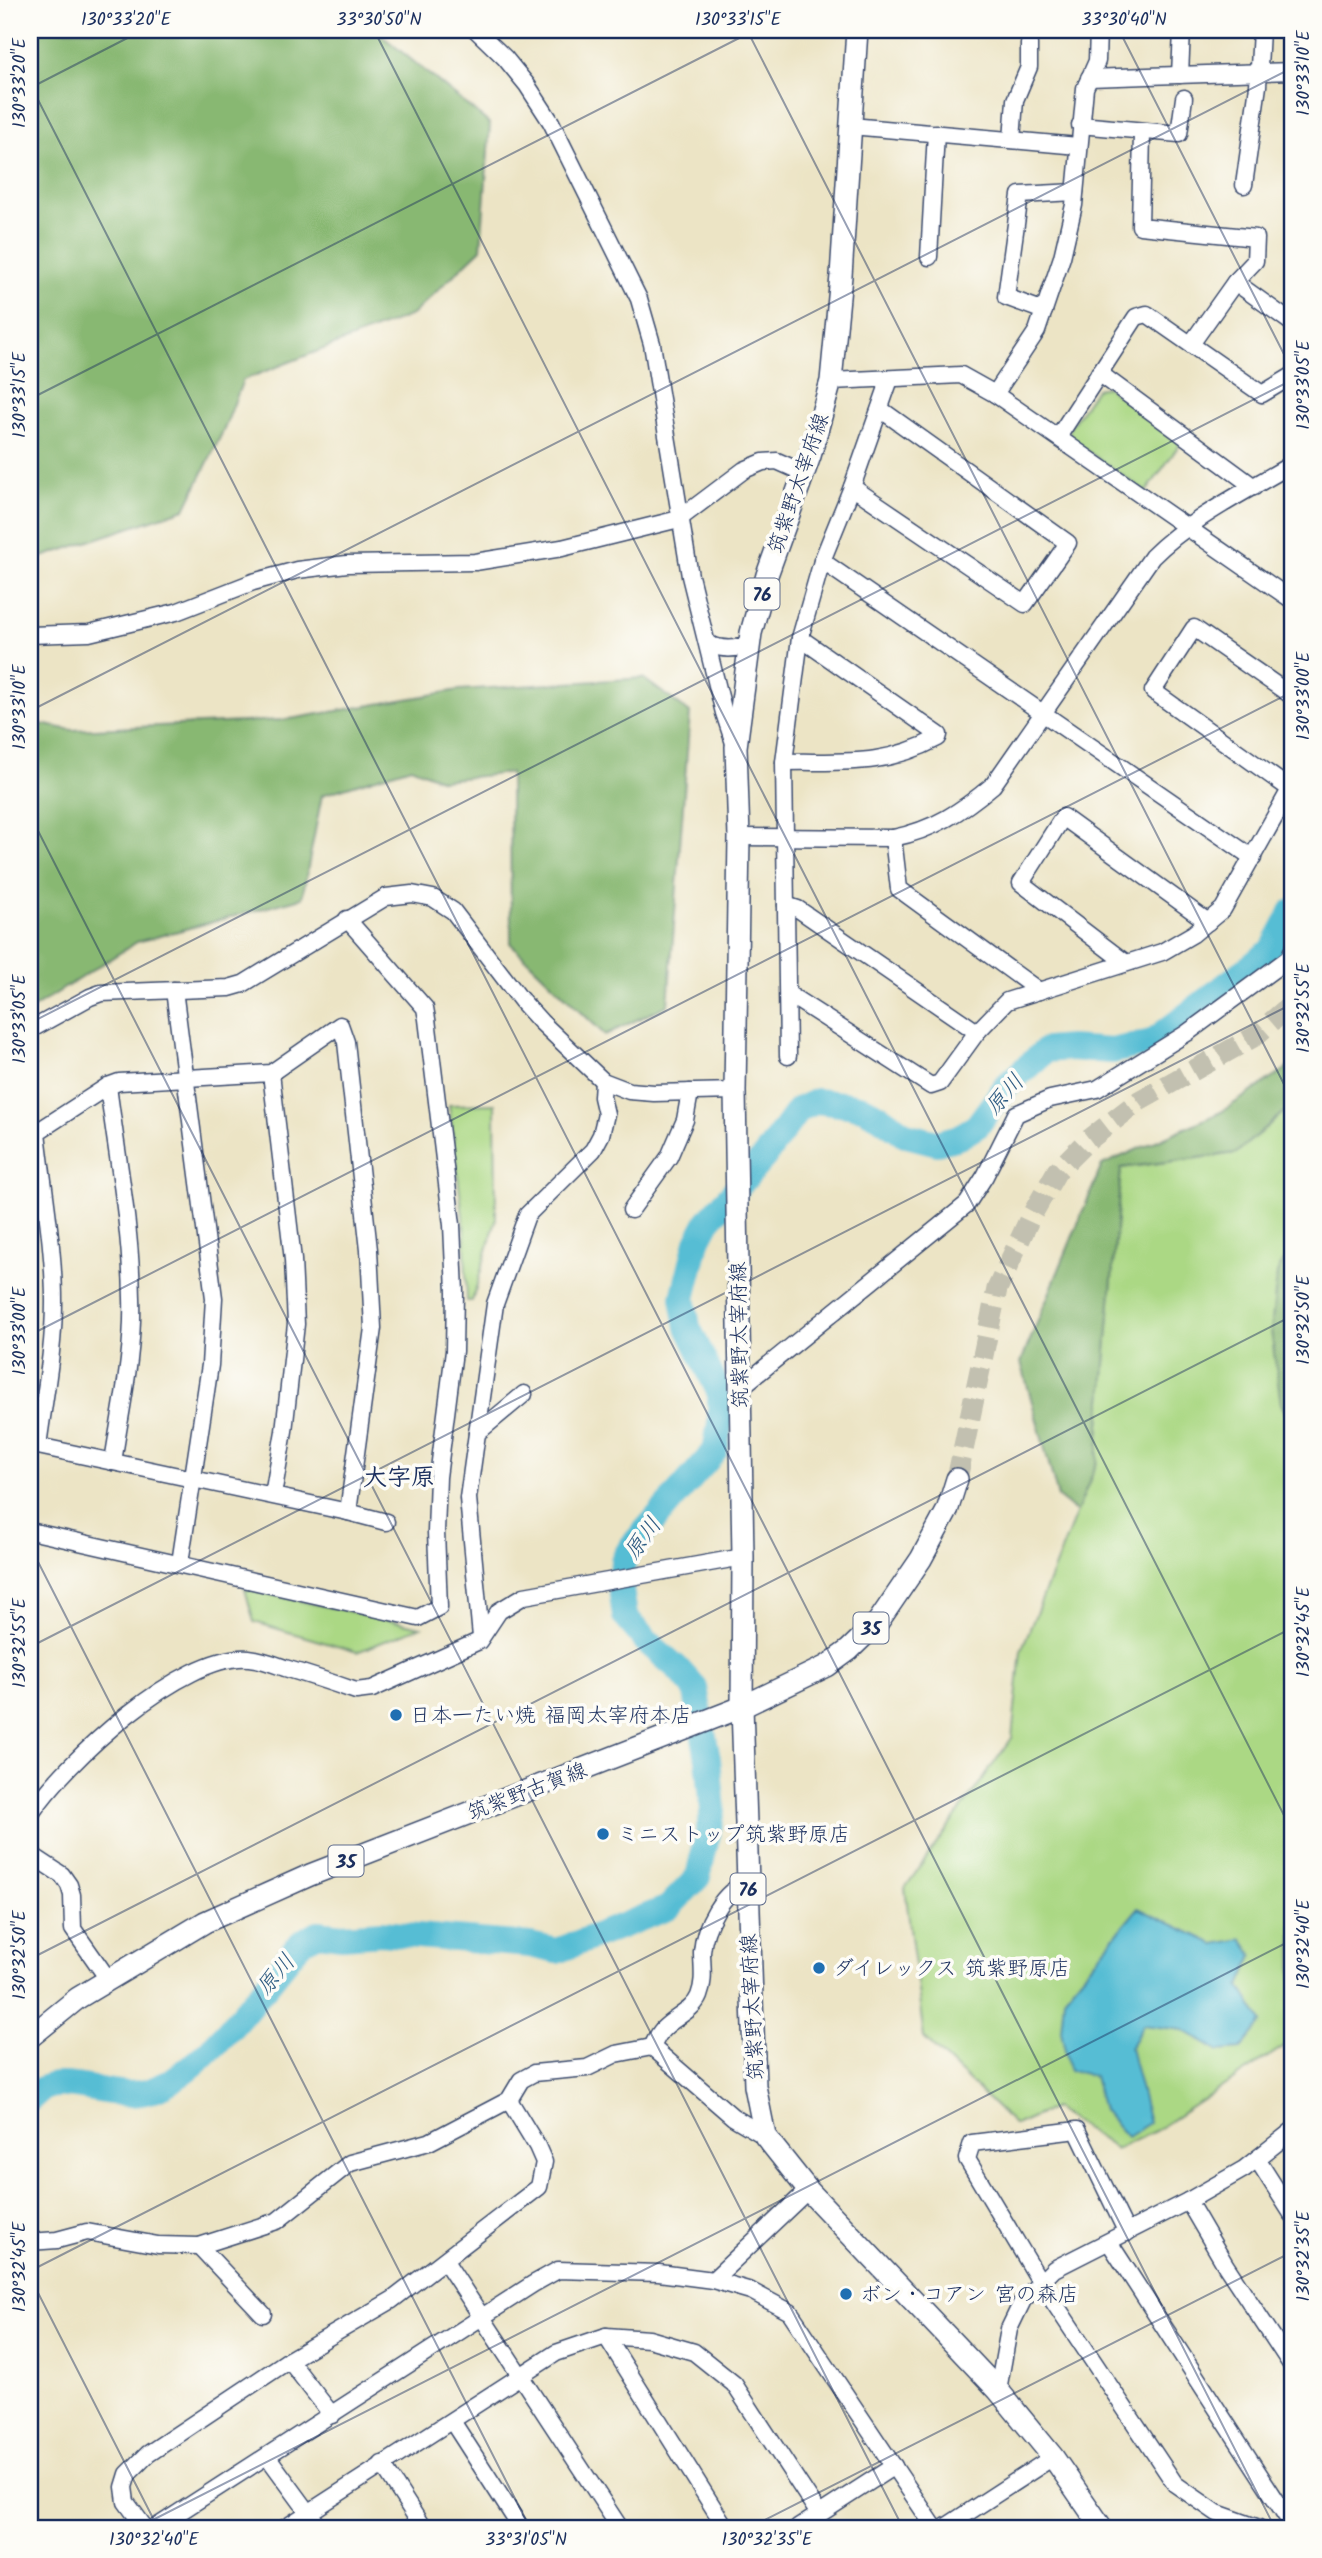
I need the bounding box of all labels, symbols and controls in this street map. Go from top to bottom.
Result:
text: 130°33'20"E [81,6,172,35]
text: 33°30'50"N [336,6,422,35]
text: 130°33'15"E [695,6,781,35]
text: 33°30'40"N [1081,6,1167,35]
text: 130°33'10"E [1290,30,1319,116]
text: 130°33'20"E [6,37,35,128]
text: 130°33'05"E [1290,340,1319,430]
text: 130°33'15"E [6,352,35,438]
street label: 筑紫野太宰府線 [760,409,839,558]
road number: 76 [744,579,780,610]
text: 130°33'00"E [1290,651,1319,740]
text: 130°33'10"E [6,664,35,750]
text: 130°32'55"E [1290,962,1319,1053]
text: 130°33'05"E [6,974,35,1064]
water label: 原川 [977,1066,1034,1124]
street label: 筑紫野太宰府線 [723,1261,758,1409]
text: 130°32'50"E [1290,1275,1319,1365]
text: 130°33'00"E [6,1286,35,1375]
district label: 大字原 [363,1459,435,1498]
water label: 原川 [616,1510,672,1568]
text: 130°32'45"E [1290,1586,1319,1677]
text: 130°32'55"E [6,1597,35,1688]
road number: 35 [854,1612,888,1644]
place label: 日本一たい焼 福岡太宰府本店 [410,1700,691,1733]
marker: 日本一たい焼 福岡太宰府本店 [388,1707,404,1723]
street label: 筑紫野古賀線 [463,1754,592,1830]
place label: ミニストップ筑紫野原店 [617,1819,850,1852]
marker: ミニストップ筑紫野原店 [595,1826,611,1842]
road number: 35 [328,1845,364,1876]
road number: 76 [730,1873,766,1904]
text: 130°32'40"E [1290,1899,1319,1989]
text: 130°32'50"E [6,1910,35,2000]
street label: 筑紫野太宰府線 [733,1933,774,2081]
water label: 原川 [248,1946,305,2004]
place label: ダイレックス 筑紫野原店 [833,1953,1070,1986]
marker: ダイレックス 筑紫野原店 [811,1960,827,1976]
text: 130°32'35"E [1290,2210,1319,2301]
text: 130°32'45"E [6,2221,35,2312]
place label: ボン・コアン 宮の森店 [860,2279,1078,2312]
marker: ボン・コアン 宮の森店 [838,2286,854,2302]
text: 130°32'40"E [109,2526,199,2555]
text: 33°31'05"N [485,2526,567,2555]
text: 130°32'35"E [722,2526,813,2555]

